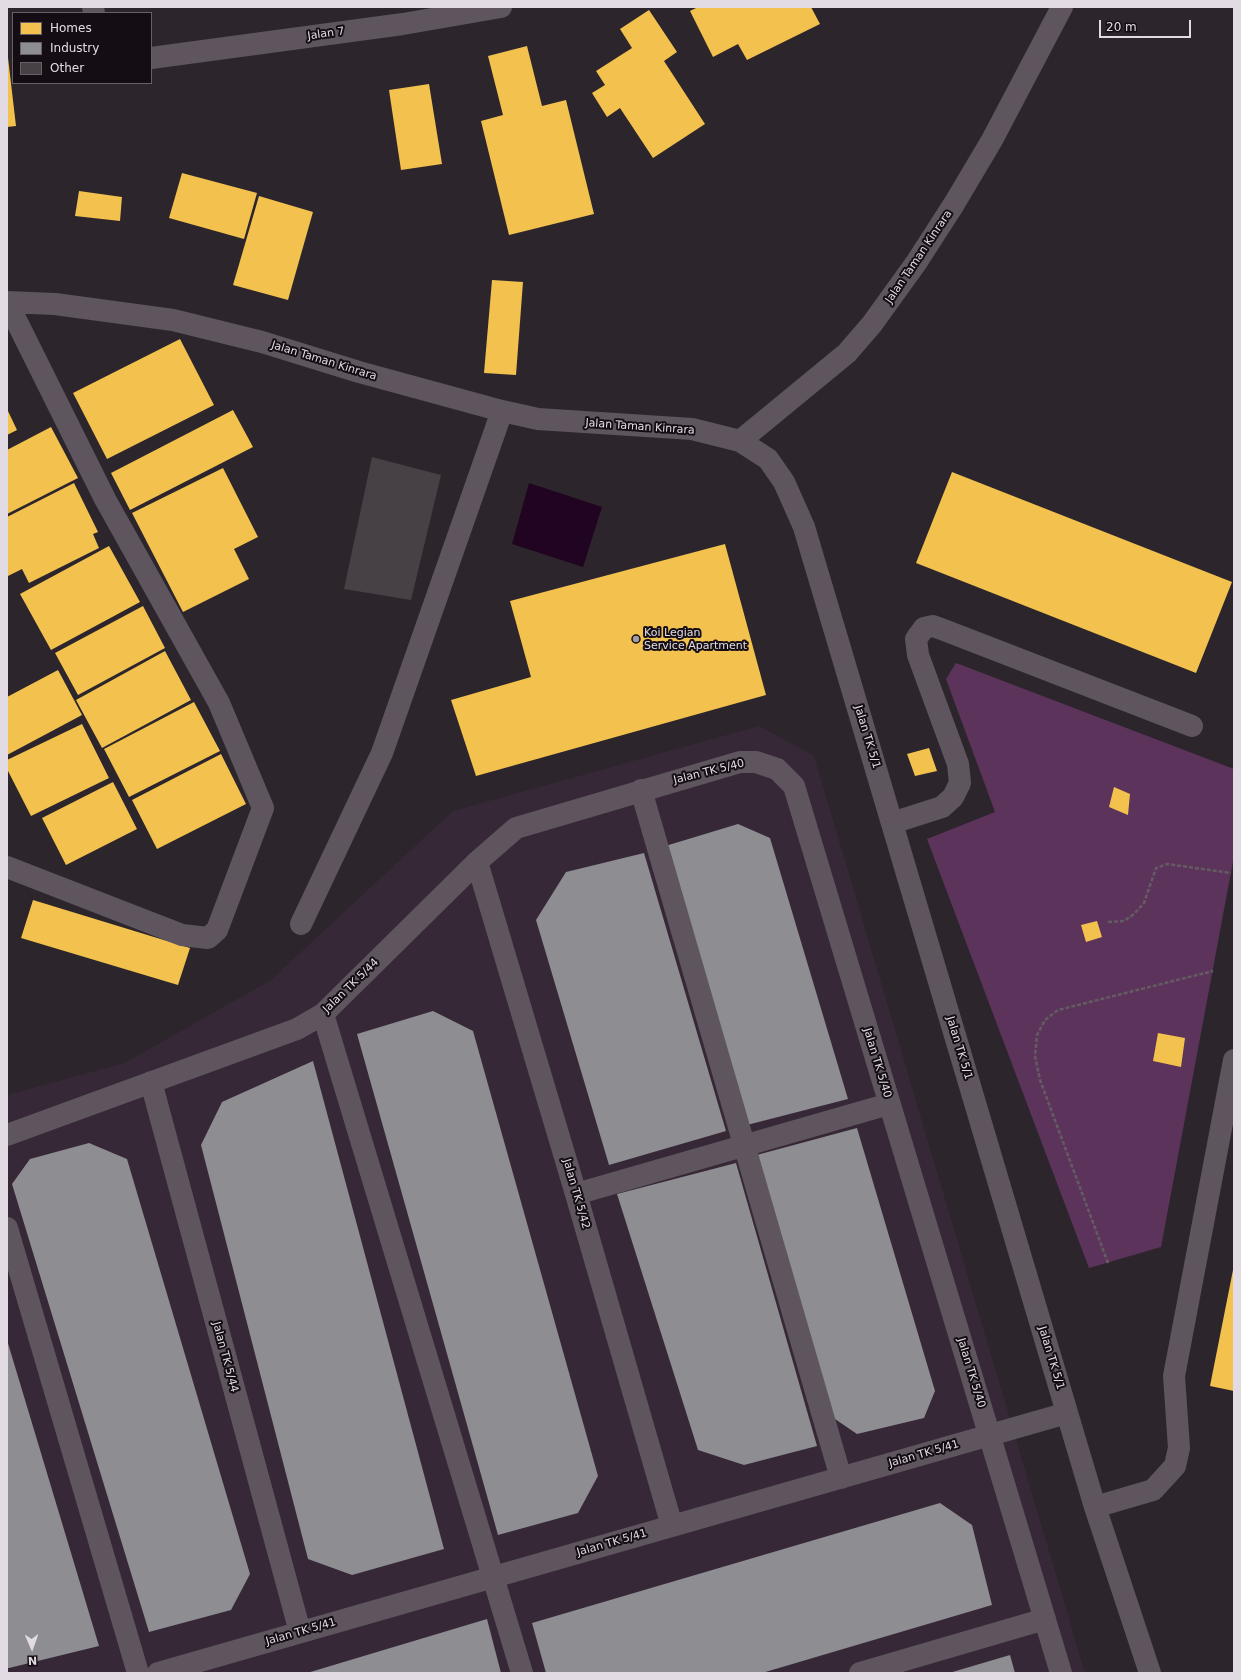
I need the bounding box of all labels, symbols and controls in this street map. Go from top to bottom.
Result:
legend [12,12,152,84]
scale bar [1101,12,1193,38]
text: 20 m [1106,20,1137,34]
text: Homes [50,21,92,35]
street label: Jalan 7 [307,25,345,43]
text: Industry [50,41,99,55]
text: Other [50,61,84,75]
street label: Jalan Taman Kinrara [883,208,955,306]
street label: Jalan Taman Kinrara [270,339,378,383]
street label: Jalan Taman Kinrara [585,417,695,437]
place label: Koi Legian Service Apartment [644,626,747,652]
marker: Koi Legian Service Apartment [631,634,641,644]
street label: Jalan TK 5/1 [851,704,883,770]
street label: Jalan TK 5/40 [672,757,746,787]
street label: Jalan TK 5/44 [320,956,382,1016]
street label: Jalan TK 5/1 [943,1015,975,1081]
street label: Jalan TK 5/40 [860,1026,894,1100]
street label: Jalan TK 5/42 [560,1157,592,1231]
street label: Jalan TK 5/44 [209,1320,241,1394]
street label: Jalan TK 5/1 [1035,1325,1067,1391]
street label: Jalan TK 5/40 [954,1336,988,1410]
street label: Jalan TK 5/41 [887,1438,961,1470]
street label: Jalan TK 5/41 [575,1527,649,1559]
street label: Jalan TK 5/41 [264,1616,338,1648]
north arrow [12,1628,52,1668]
text: N [28,1654,37,1667]

